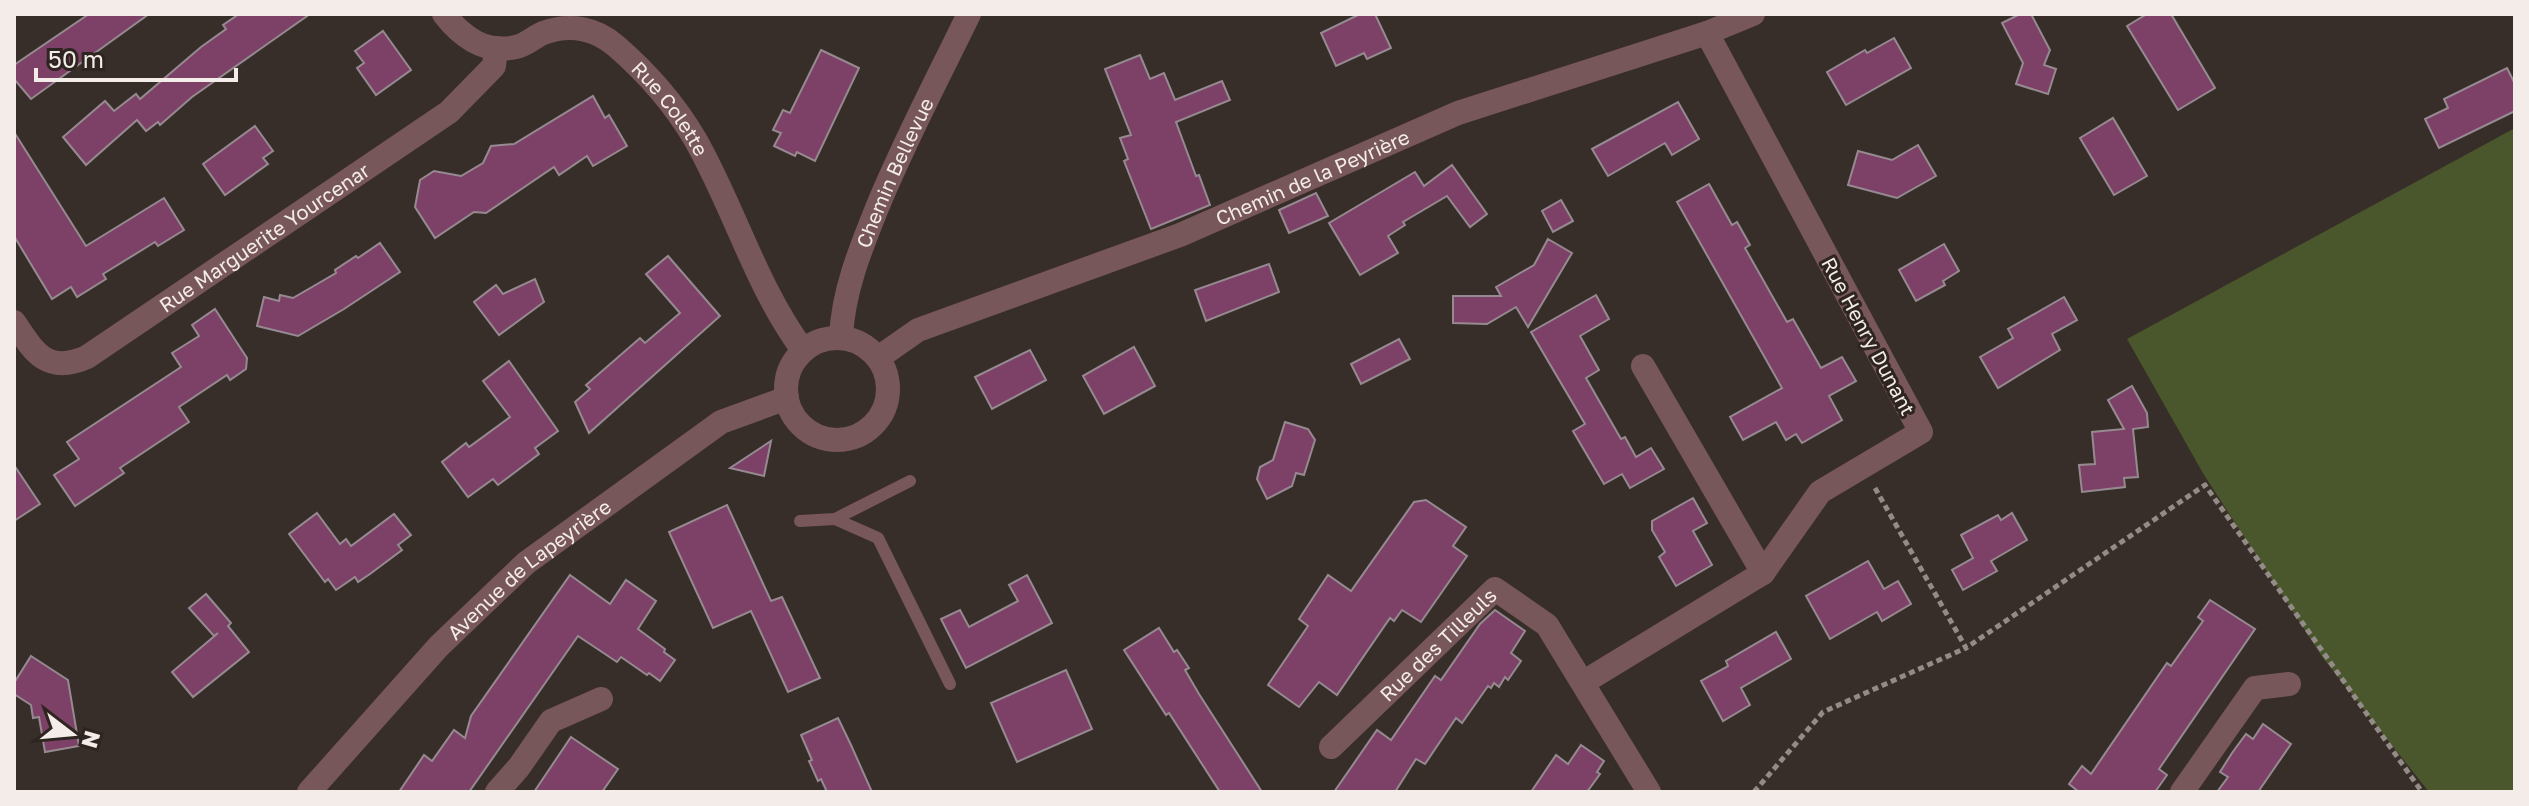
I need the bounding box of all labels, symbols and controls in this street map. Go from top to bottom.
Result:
scale bar [36,32,236,82]
text: 50 m [48,44,104,73]
street label: Rue Colette [627,56,714,160]
street label: Chemin Bellevue [851,93,938,251]
street label: Chemin de la Peyrière [1212,124,1413,230]
street label: Rue Marguerite Yourcenar [154,157,374,317]
street label: Rue Henry Dunant [1817,253,1921,419]
street label: Avenue de Lapeyrière [442,494,615,644]
street label: Rue des Tilleuls [1374,583,1501,706]
north arrow [32,694,112,774]
text: N [76,728,107,751]

